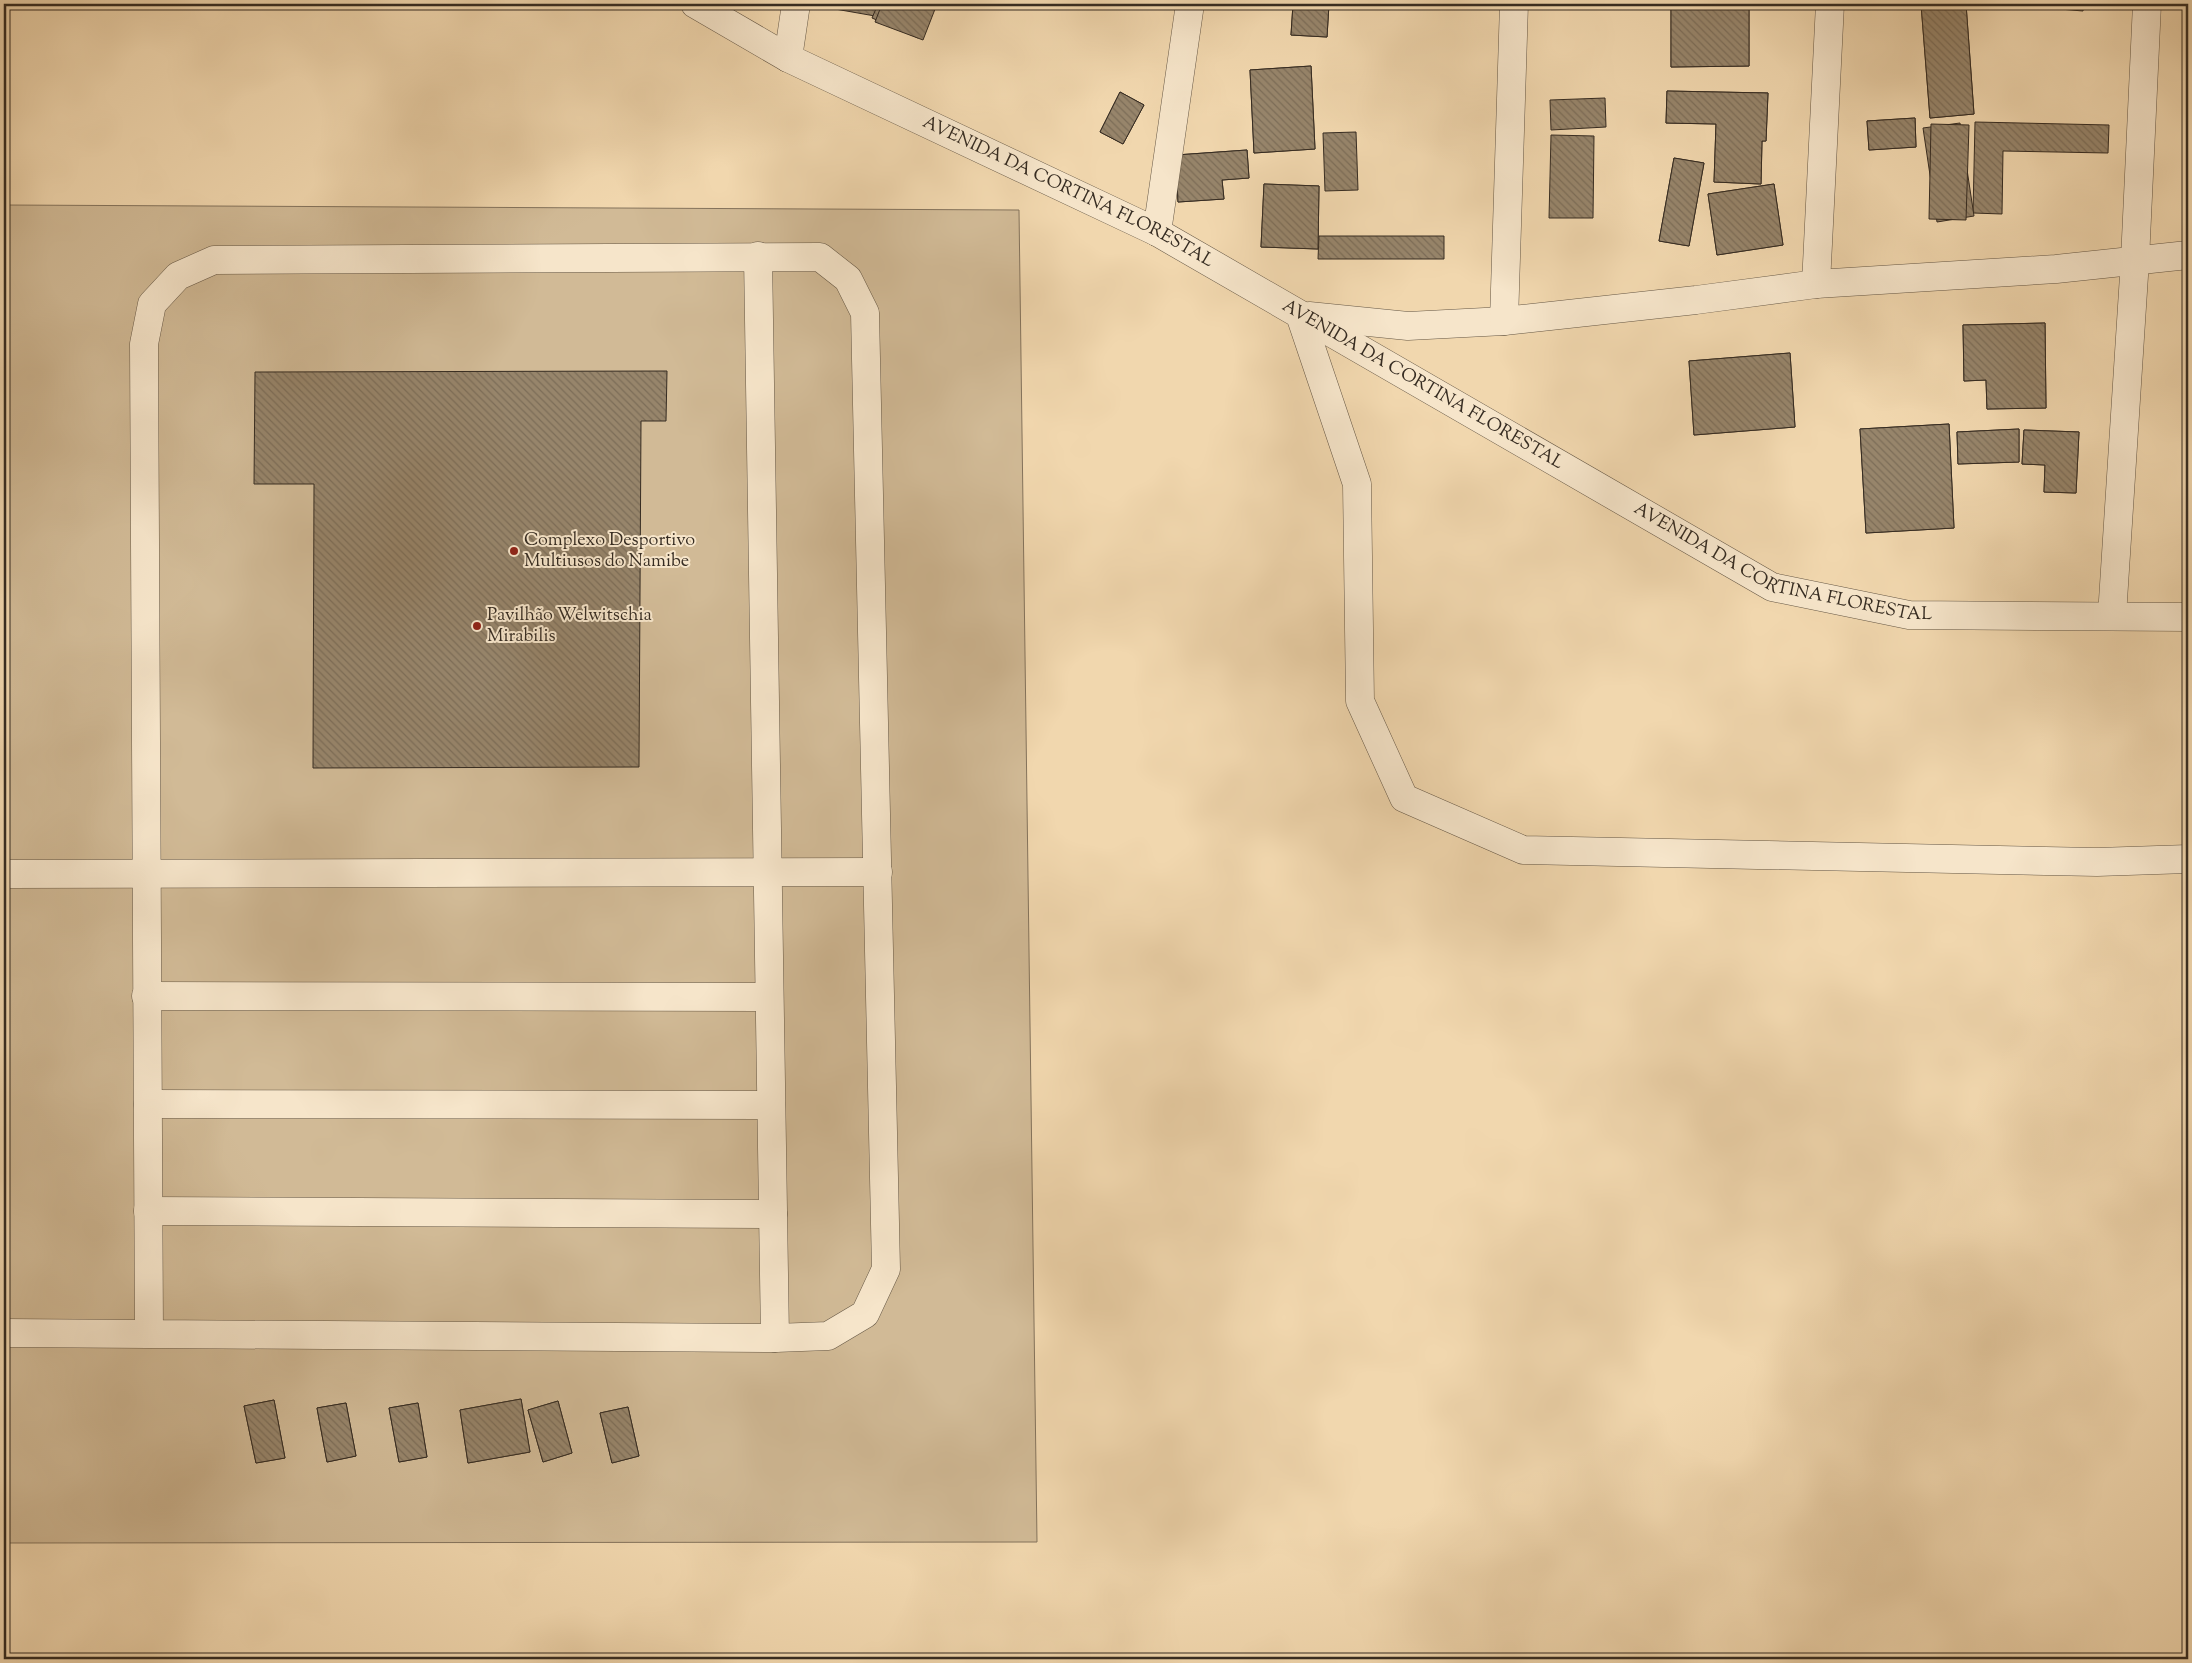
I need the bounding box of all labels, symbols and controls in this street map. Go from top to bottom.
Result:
street label: AVENIDA DA CORTINA FLORESTAL [918,110,1218,275]
street label: AVENIDA DA CORTINA FLORESTAL [1277,294,1568,477]
street label: AVENIDA DA CORTINA FLORESTAL [1628,497,1932,628]
place label: Complexo Desportivo Multiusos do Namibe [524,528,695,575]
marker: Complexo Desportivo Multiusos do Namibe [508,545,520,557]
place label: Pavilhão Welwitschia Mirabilis [487,603,652,650]
marker: Pavilhão Welwitschia Mirabilis [471,620,483,632]

